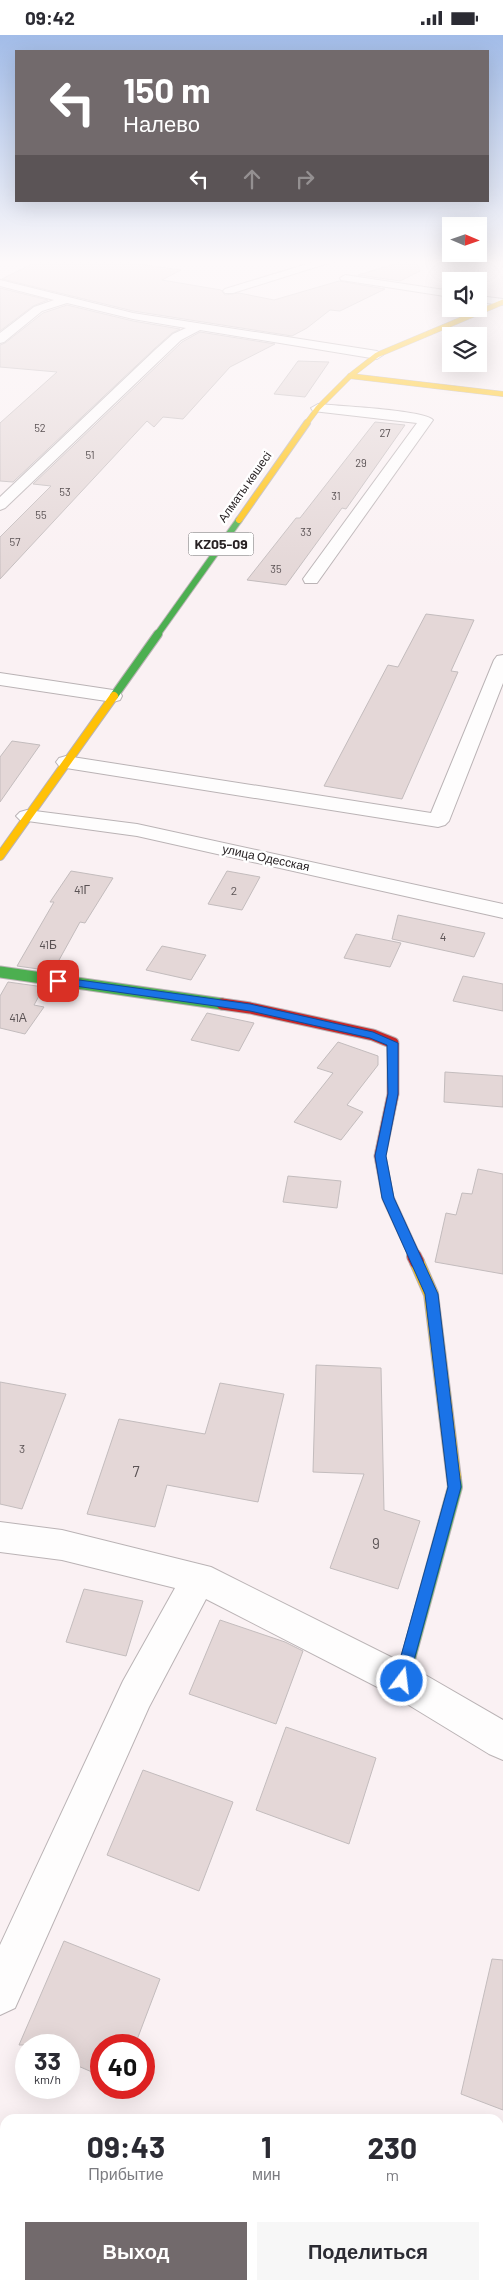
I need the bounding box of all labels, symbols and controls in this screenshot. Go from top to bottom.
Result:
text: 09:42 [25,6,75,29]
text: 150 m [123,68,210,110]
icon: left [40,70,105,135]
text: Налево [123,110,200,136]
icon: left [185,165,213,193]
icon: ahead [238,165,266,193]
icon: right [291,165,319,193]
north arrow [442,217,488,263]
map controls [442,217,487,372]
button: sound [442,272,487,317]
button: layers [442,327,487,372]
house number: 52 [34,421,46,434]
house number: 27 [379,426,391,439]
house number: 51 [85,448,95,461]
street label: Алматы көшесі [215,448,274,524]
house number: 29 [355,456,367,469]
house number: 53 [59,485,71,498]
house number: 31 [331,489,341,502]
house number: 55 [35,508,47,521]
house number: 33 [300,525,312,538]
road number: KZ05-09 [188,533,254,555]
house number: 57 [10,535,20,548]
house number: 35 [270,562,282,575]
street label: улица Одесская [221,841,311,874]
house number: 41Г [74,882,91,896]
house number: 2 [231,883,237,897]
house number: 4 [440,929,446,943]
house number: 41Б [39,937,57,951]
pin [37,960,79,1002]
icon: arrive [44,967,72,995]
house number: 41А [9,1010,27,1024]
house number: 3 [19,1441,25,1455]
house number: 7 [132,1462,140,1480]
house number: 9 [372,1534,380,1552]
position arrow [375,1654,427,1706]
speed limit sign: 40 [90,2034,155,2099]
text: 33 [34,2045,61,2075]
text: km/h [34,2072,61,2086]
text: 09:43 [87,2128,165,2164]
text: 1 [261,2128,272,2164]
text: 230 [367,2129,417,2165]
text: Прибытие [88,2164,164,2183]
text: мин [252,2164,281,2183]
text: m [386,2165,399,2184]
button: Выход [25,2222,247,2280]
button: Поделиться [257,2222,479,2280]

